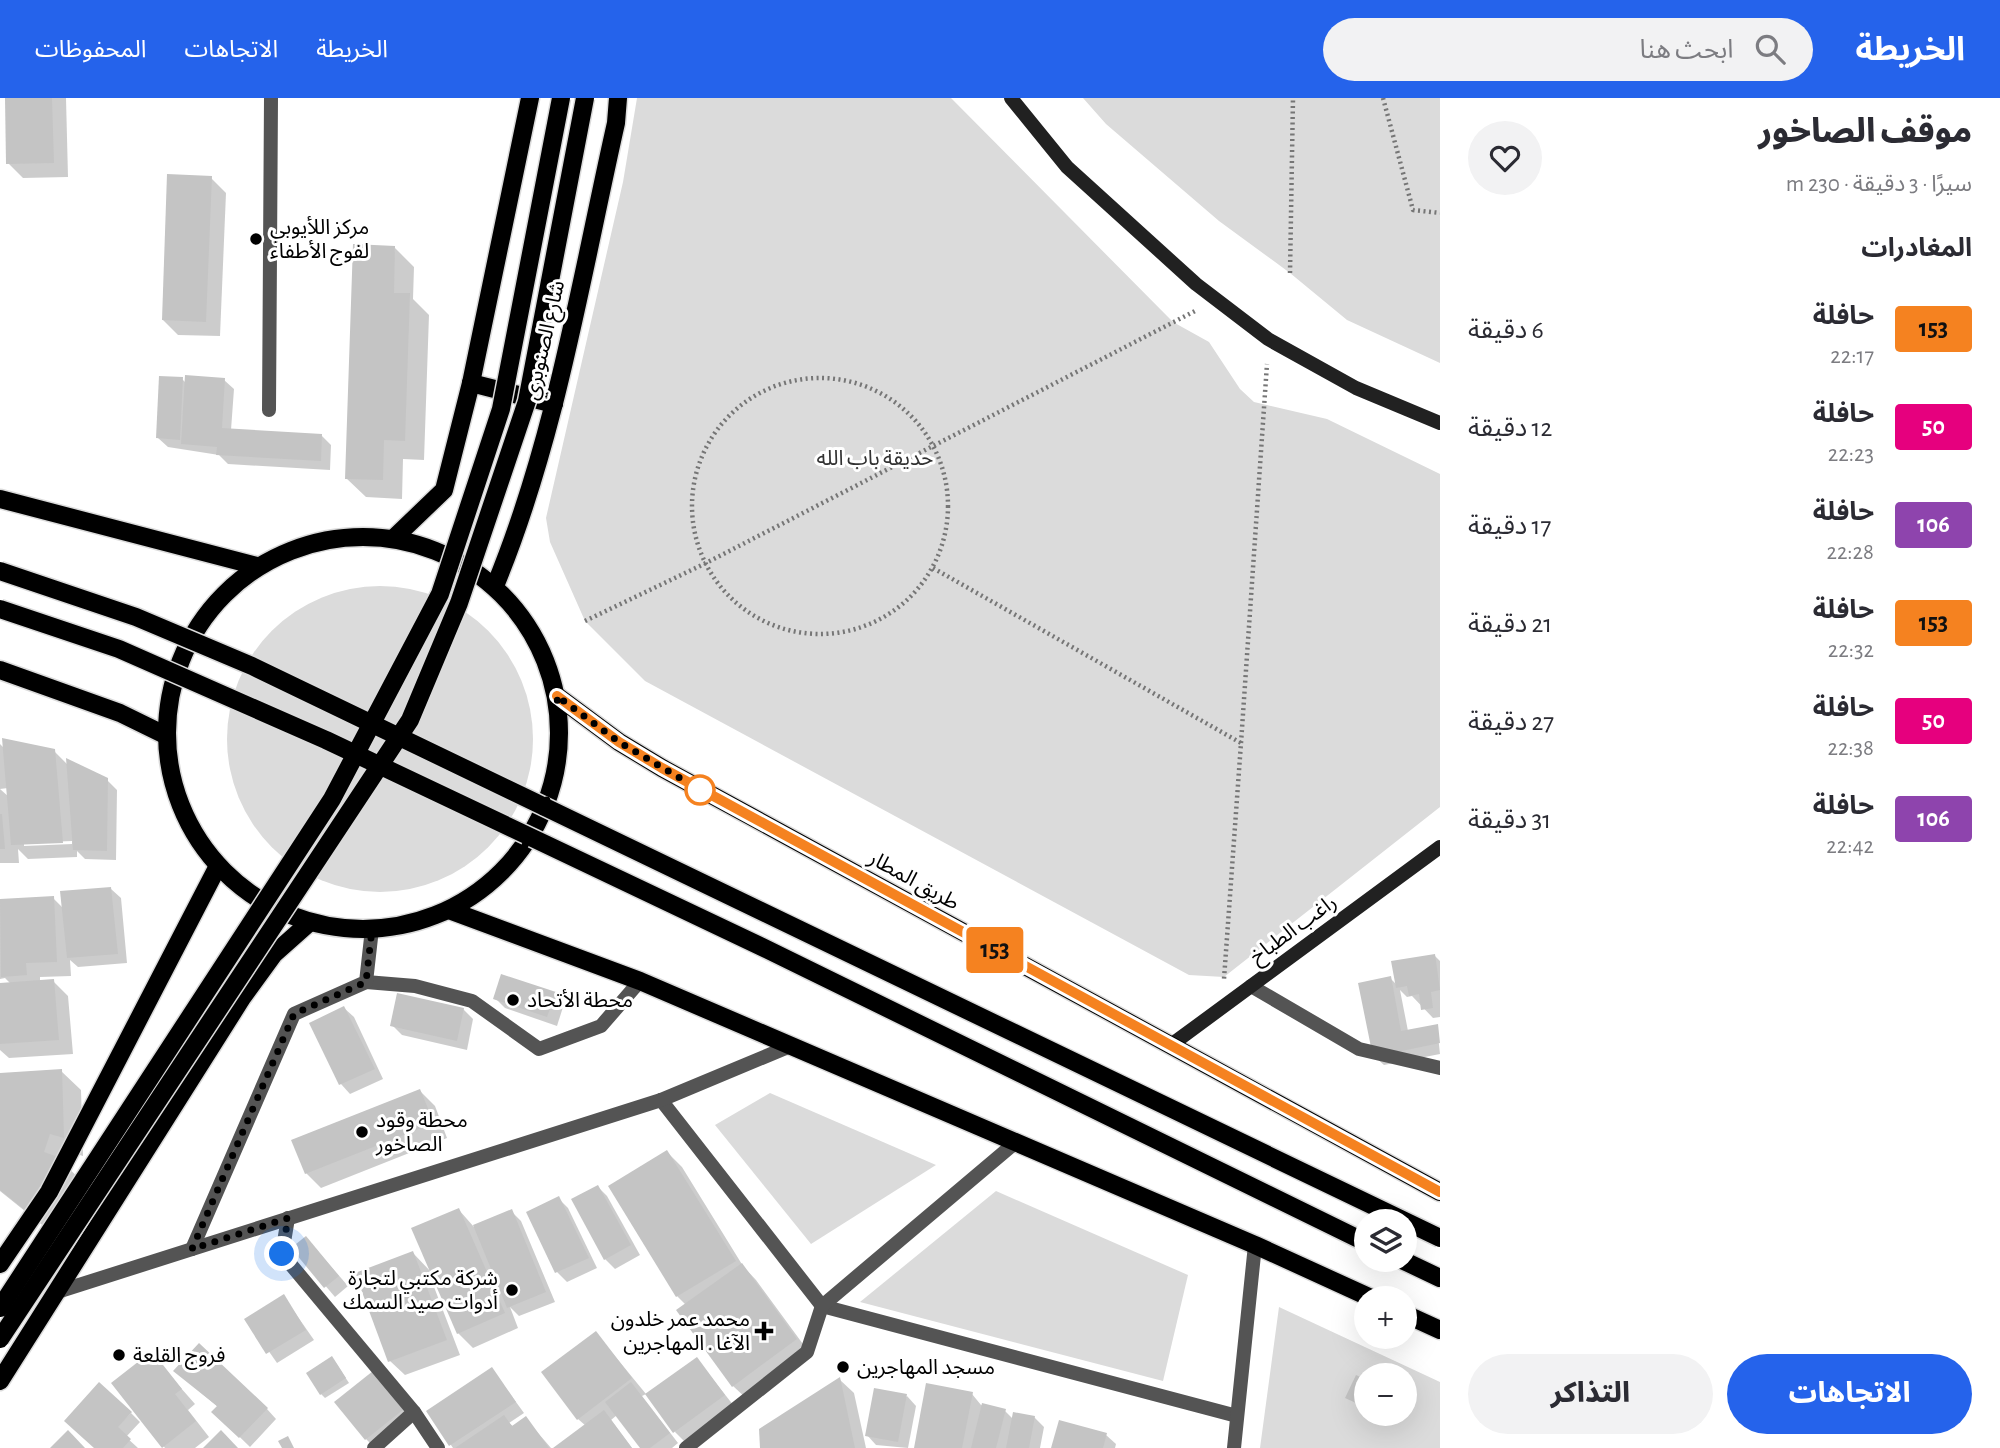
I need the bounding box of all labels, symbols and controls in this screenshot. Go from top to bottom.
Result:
search box [1323,18,1813,81]
icon: search [1751,30,1789,68]
text: الخريطة [1855,34,1965,67]
text: ابحث هنا [1640,37,1733,63]
text: المحفوظات [35,38,146,62]
text: الاتجاهات [184,38,278,62]
text: الخريطة [316,38,388,62]
text: موقف الصاخور [1758,116,1972,149]
button: heart [1468,121,1542,195]
text: سيرًا · 3 دقيقة · 230 m [1786,173,1972,196]
place label: مركز اللأيوبي لفوج الأطفاء [270,216,369,266]
marker: مركز اللأيوبي لفوج الأطفاء [248,231,264,247]
text: المغادرات [1861,235,1972,261]
street label: شارع الصنوبري [521,278,573,403]
text: حافلة [1813,303,1874,329]
text: 6 دقيقة [1468,317,1544,343]
text: 153 [1919,317,1948,341]
text: 22:17 [1830,345,1874,368]
text: حافلة [1813,401,1874,427]
text: 12 دقيقة [1468,415,1552,441]
text: 50 [1922,415,1945,439]
text: 22:23 [1828,443,1874,466]
park label: حديقة باب الله [817,448,933,469]
text: حافلة [1813,499,1874,525]
text: 17 دقيقة [1468,513,1551,539]
text: 106 [1917,513,1950,537]
text: 22:28 [1826,541,1874,564]
text: حافلة [1813,597,1874,623]
text: 21 دقيقة [1468,611,1552,637]
text: 153 [1919,611,1948,635]
text: 22:32 [1828,639,1874,662]
text: حافلة [1813,695,1874,721]
text: 27 دقيقة [1468,709,1554,735]
text: 50 [1922,709,1945,733]
text: 22:38 [1827,737,1874,760]
unlabelled marker [685,775,715,805]
text: حافلة [1813,793,1874,819]
text: 31 دقيقة [1468,807,1551,833]
text: 106 [1917,807,1950,831]
text: 22:42 [1826,835,1874,858]
street label: طريق المطار [863,847,963,916]
street label: راغب الطباخ [1246,891,1343,971]
line badge: 153 [955,927,1035,973]
text: 153 [980,938,1010,962]
place label: محطة الأتحاد [527,989,633,1011]
marker: محطة الأتحاد [505,992,521,1008]
place label: محطة وقود الصاخور [375,1110,468,1156]
marker: محطة وقود الصاخور [354,1124,370,1140]
map controls [1354,1209,1417,1426]
button: layers [1354,1209,1417,1272]
your location [264,1236,299,1271]
place label: شركة مكتبي لتجارة أدوات صيد السمك [343,1268,498,1314]
marker: شركة مكتبي لتجارة أدوات صيد السمك [504,1282,520,1298]
button: + [1354,1286,1417,1349]
place label: محمد عمر خلدون الآغا . المهاجرين [611,1309,750,1355]
marker: محمد عمر خلدون الآغا . المهاجرين [756,1323,772,1339]
place label: فروج القلعة [133,1345,225,1370]
marker: فروج القلعة [111,1347,127,1363]
button: التذاكر [1468,1354,1713,1434]
button: الاتجاهات [1727,1354,1972,1434]
place label: مسجد المهاجرين [857,1357,995,1379]
marker: مسجد المهاجرين [835,1359,851,1375]
button: − [1354,1363,1417,1426]

